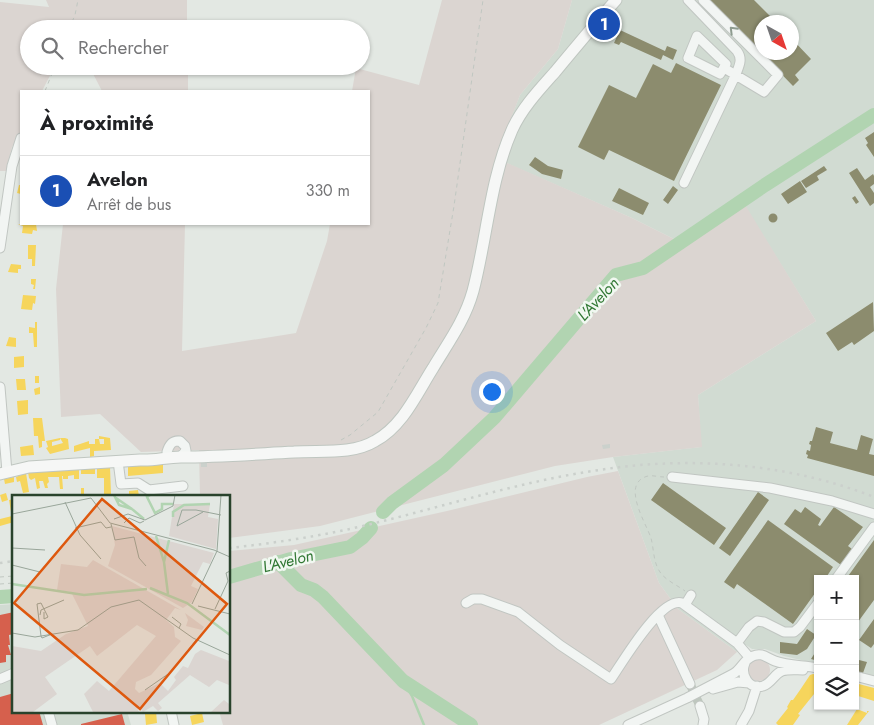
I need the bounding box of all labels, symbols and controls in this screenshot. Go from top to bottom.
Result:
pin: 1 [588,5,620,43]
north arrow [754,15,799,60]
search box [20,20,370,75]
one-way arrow [730,27,739,36]
icon: search [38,34,66,62]
text: Rechercher [78,34,169,61]
text: À proximité [40,108,154,138]
text: Avelon [87,166,148,193]
text: 1 [52,179,60,202]
text: 330 m [306,179,350,202]
text: Arrêt de bus [87,193,171,216]
water label: L'Avelon [572,272,624,326]
your location [479,379,505,405]
inset map [12,495,230,712]
water label: L'Avelon [260,544,316,578]
map controls [814,575,859,710]
button: + [814,575,859,620]
button: − [814,620,859,665]
button: layers [814,665,859,710]

